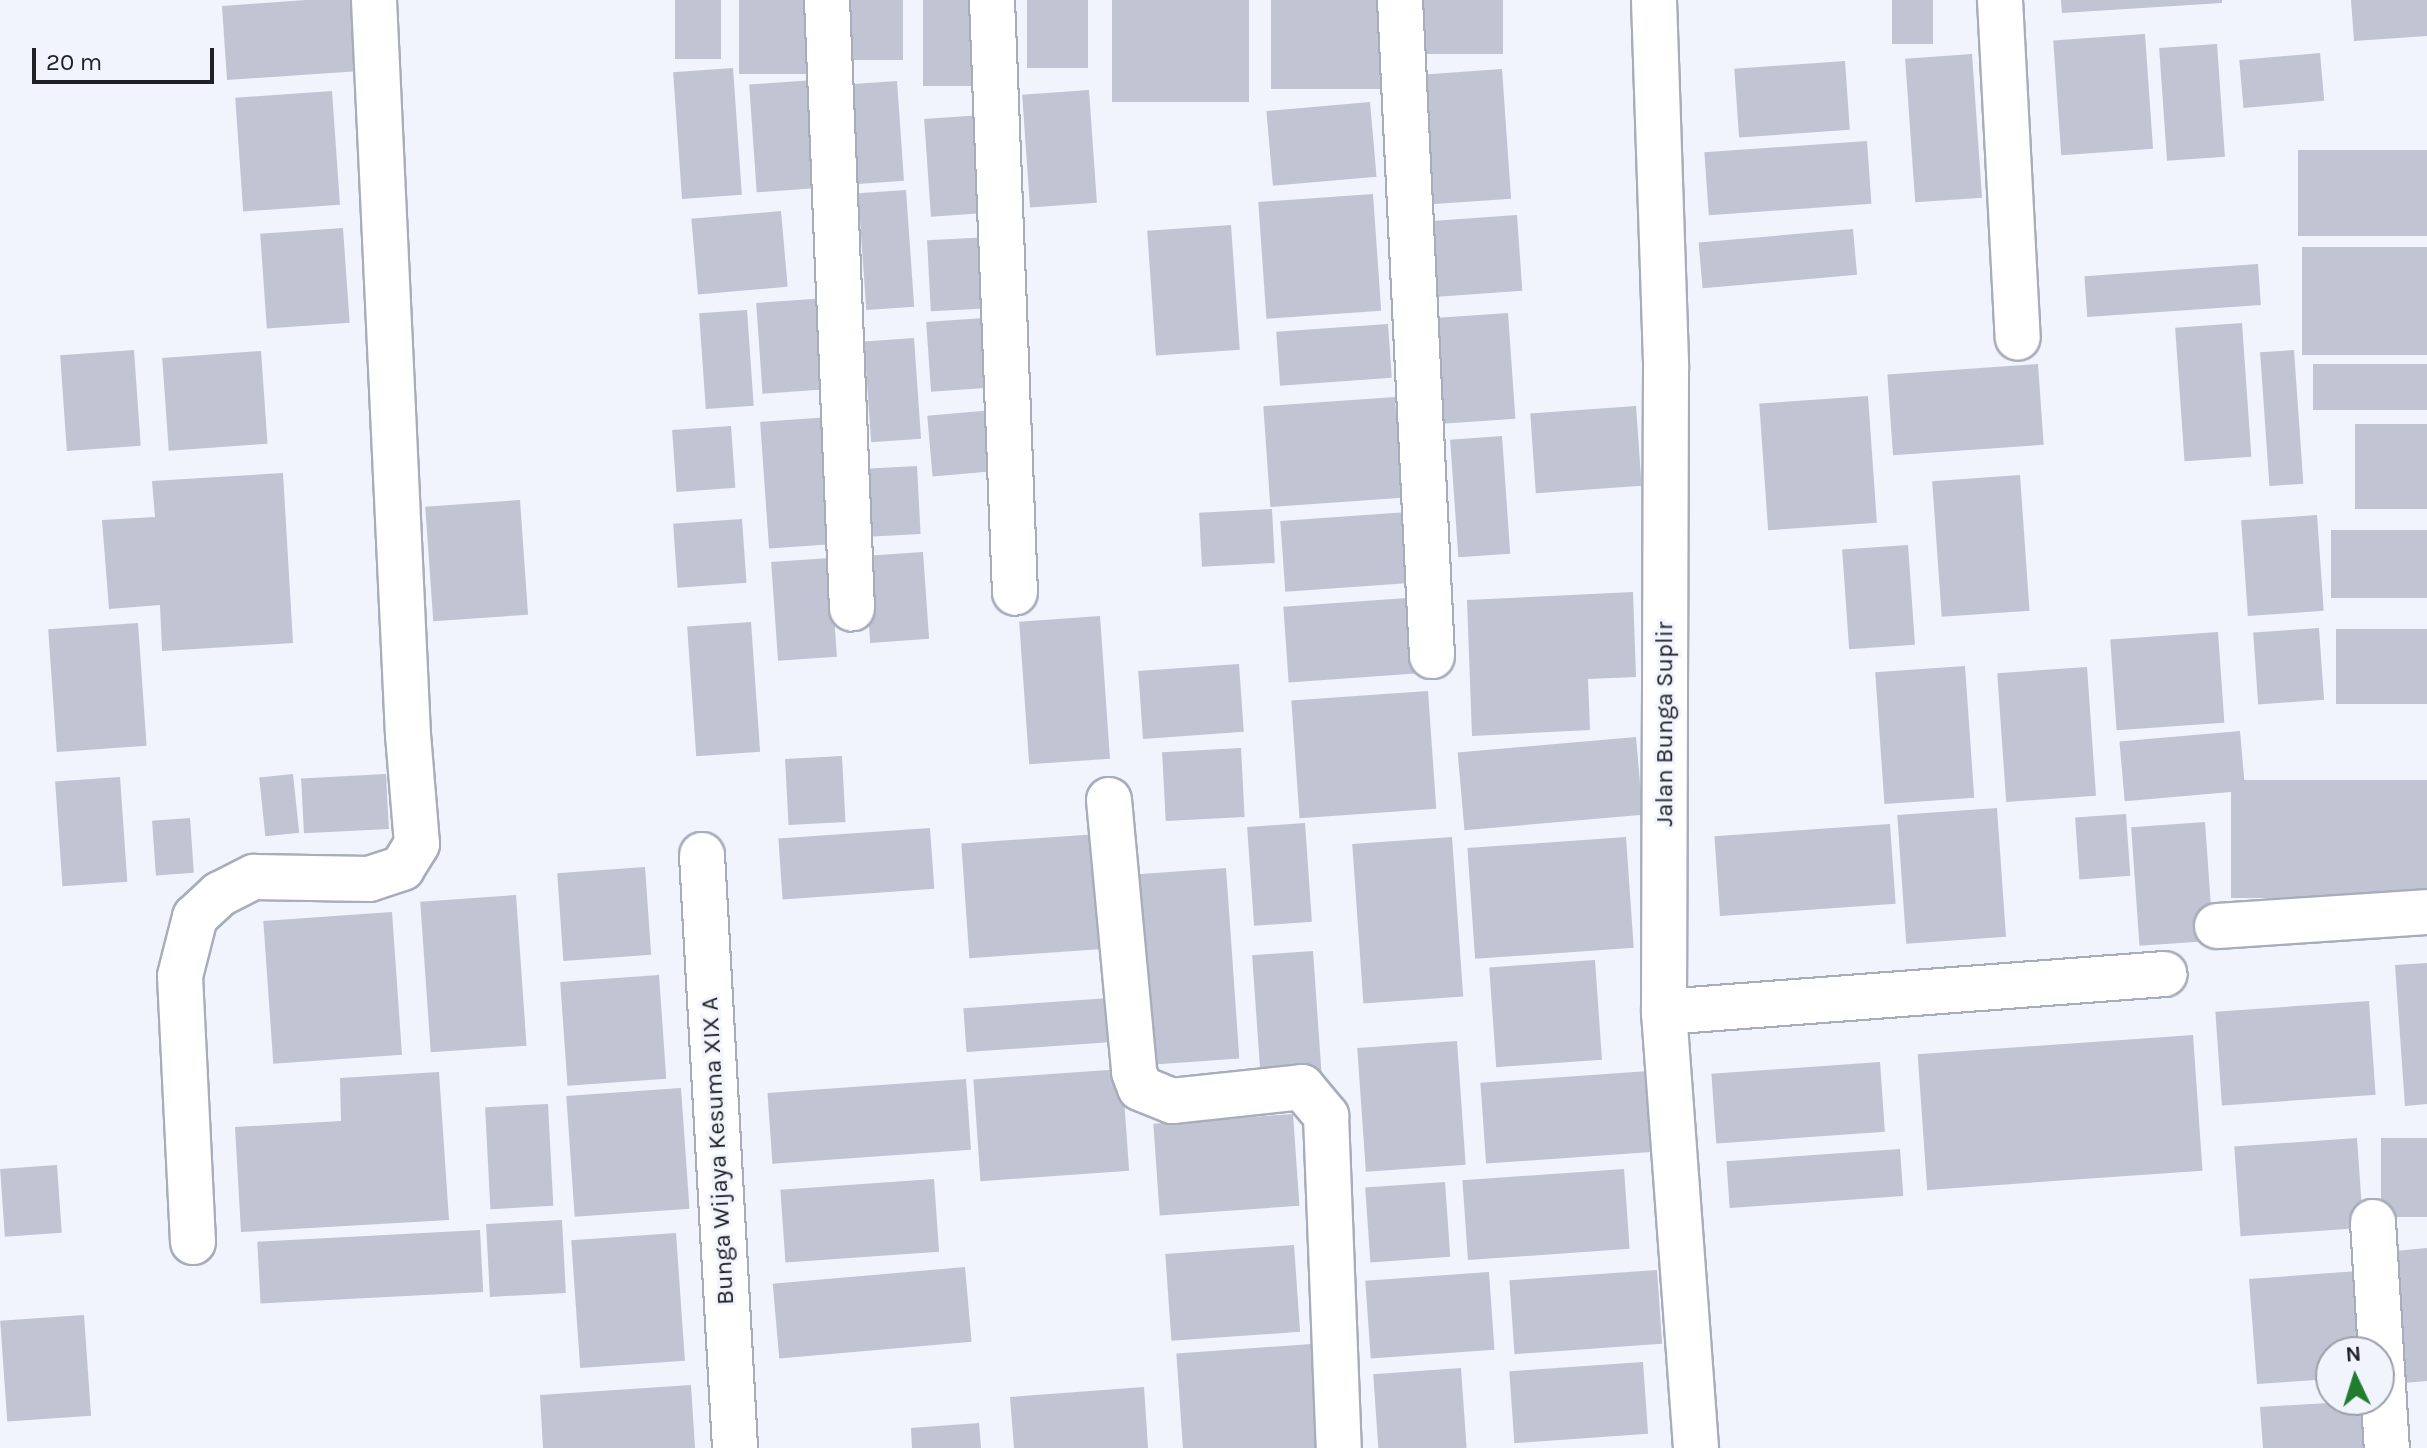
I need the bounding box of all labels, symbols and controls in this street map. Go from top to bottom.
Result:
scale bar [36,32,218,82]
text: 20 m [46,48,102,76]
street label: Jalan Bunga Suplir [1651,621,1679,827]
street label: Bunga Wijaya Kesuma XIX A [696,996,740,1306]
north arrow [2315,1336,2395,1416]
text: N [2345,1341,2362,1368]

